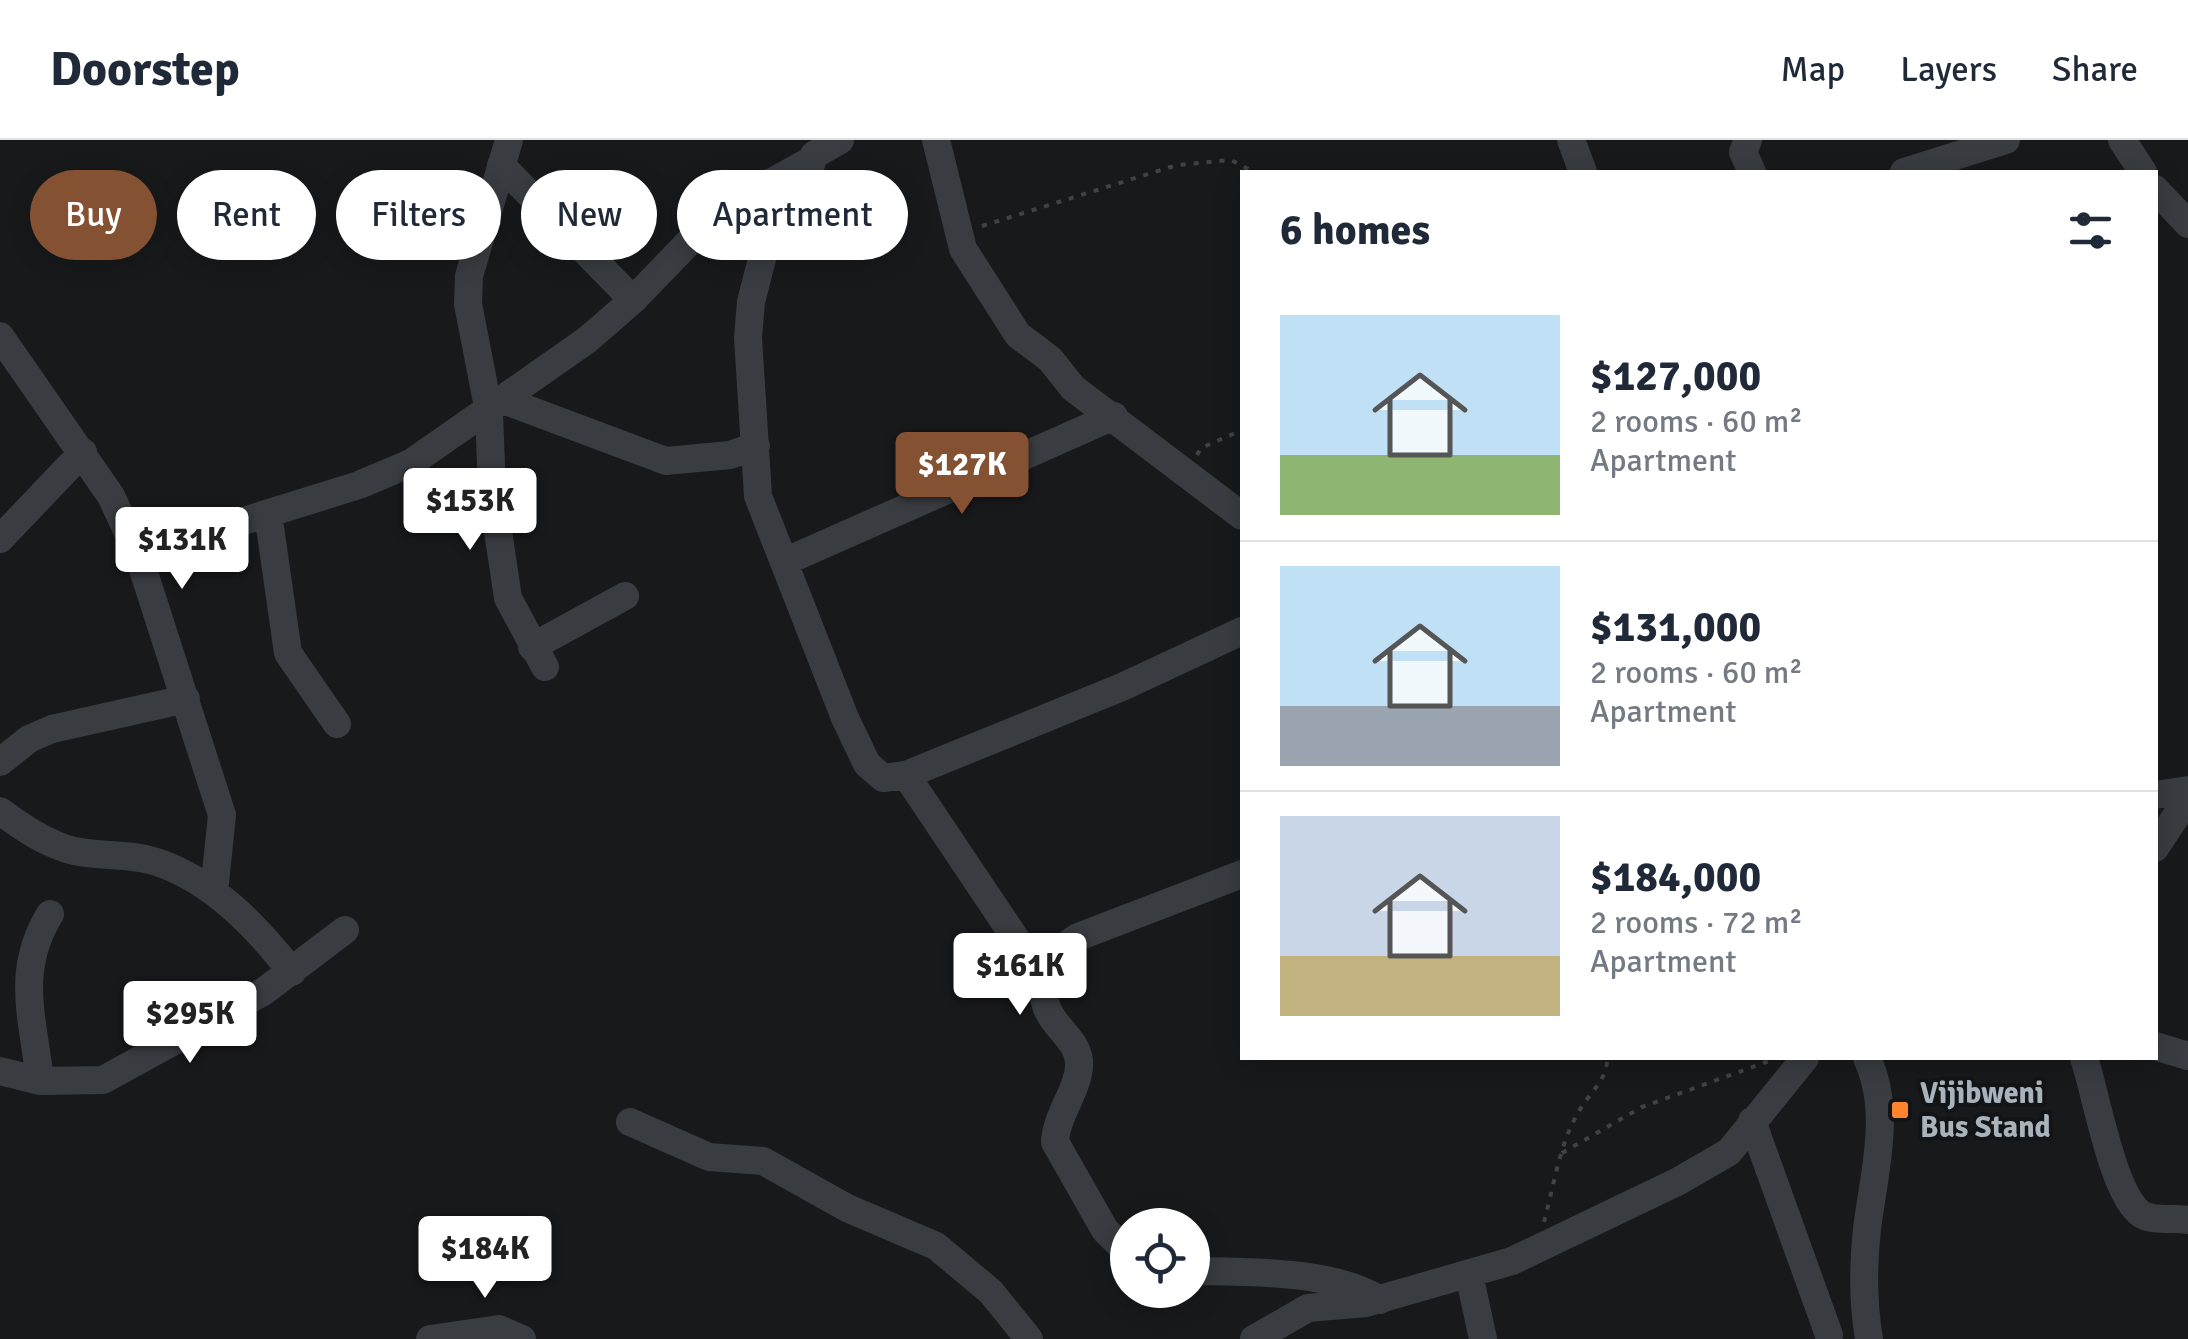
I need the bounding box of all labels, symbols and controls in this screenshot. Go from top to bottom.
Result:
text: Doorstep [50,40,240,99]
text: Map [1781,48,1845,91]
text: Layers [1900,48,1997,91]
text: Share [2052,48,2138,91]
chip: Buy [30,170,157,260]
chip: Rent [177,170,316,260]
chip: Filters [336,170,501,260]
chip: New [521,170,657,260]
chip: Apartment [677,170,908,260]
icon: filters [2063,203,2118,258]
text: 6 homes [1280,205,1430,256]
text: $127,000 [1590,351,1761,402]
icon: home [1360,355,1480,475]
text: 2 rooms · 60 m² [1590,402,1803,441]
pin: $127K [892,432,1032,517]
text: Apartment [1590,441,1737,480]
text: $127K [918,445,1006,484]
pin: $153K [400,468,540,553]
text: $153K [426,481,514,520]
pin: $131K [112,507,252,592]
text: $131K [138,520,226,559]
text: $131,000 [1590,602,1761,653]
icon: home [1360,606,1480,726]
text: 2 rooms · 60 m² [1590,653,1803,692]
text: Apartment [1590,692,1737,731]
text: $184,000 [1590,852,1761,903]
icon: home [1360,856,1480,976]
text: 2 rooms · 72 m² [1590,903,1803,942]
pin: $161K [950,933,1090,1018]
text: Apartment [1590,942,1737,981]
text: $161K [976,946,1064,985]
pin: $295K [120,981,260,1066]
text: $295K [146,994,234,1033]
place label: Vijibweni Bus Stand [1920,1075,2051,1146]
marker: Vijibweni Bus Stand [1889,1099,1911,1121]
map controls [1110,1208,1210,1308]
button: locate [1110,1208,1210,1308]
pin: $184K [415,1216,555,1301]
text: $184K [441,1229,529,1268]

